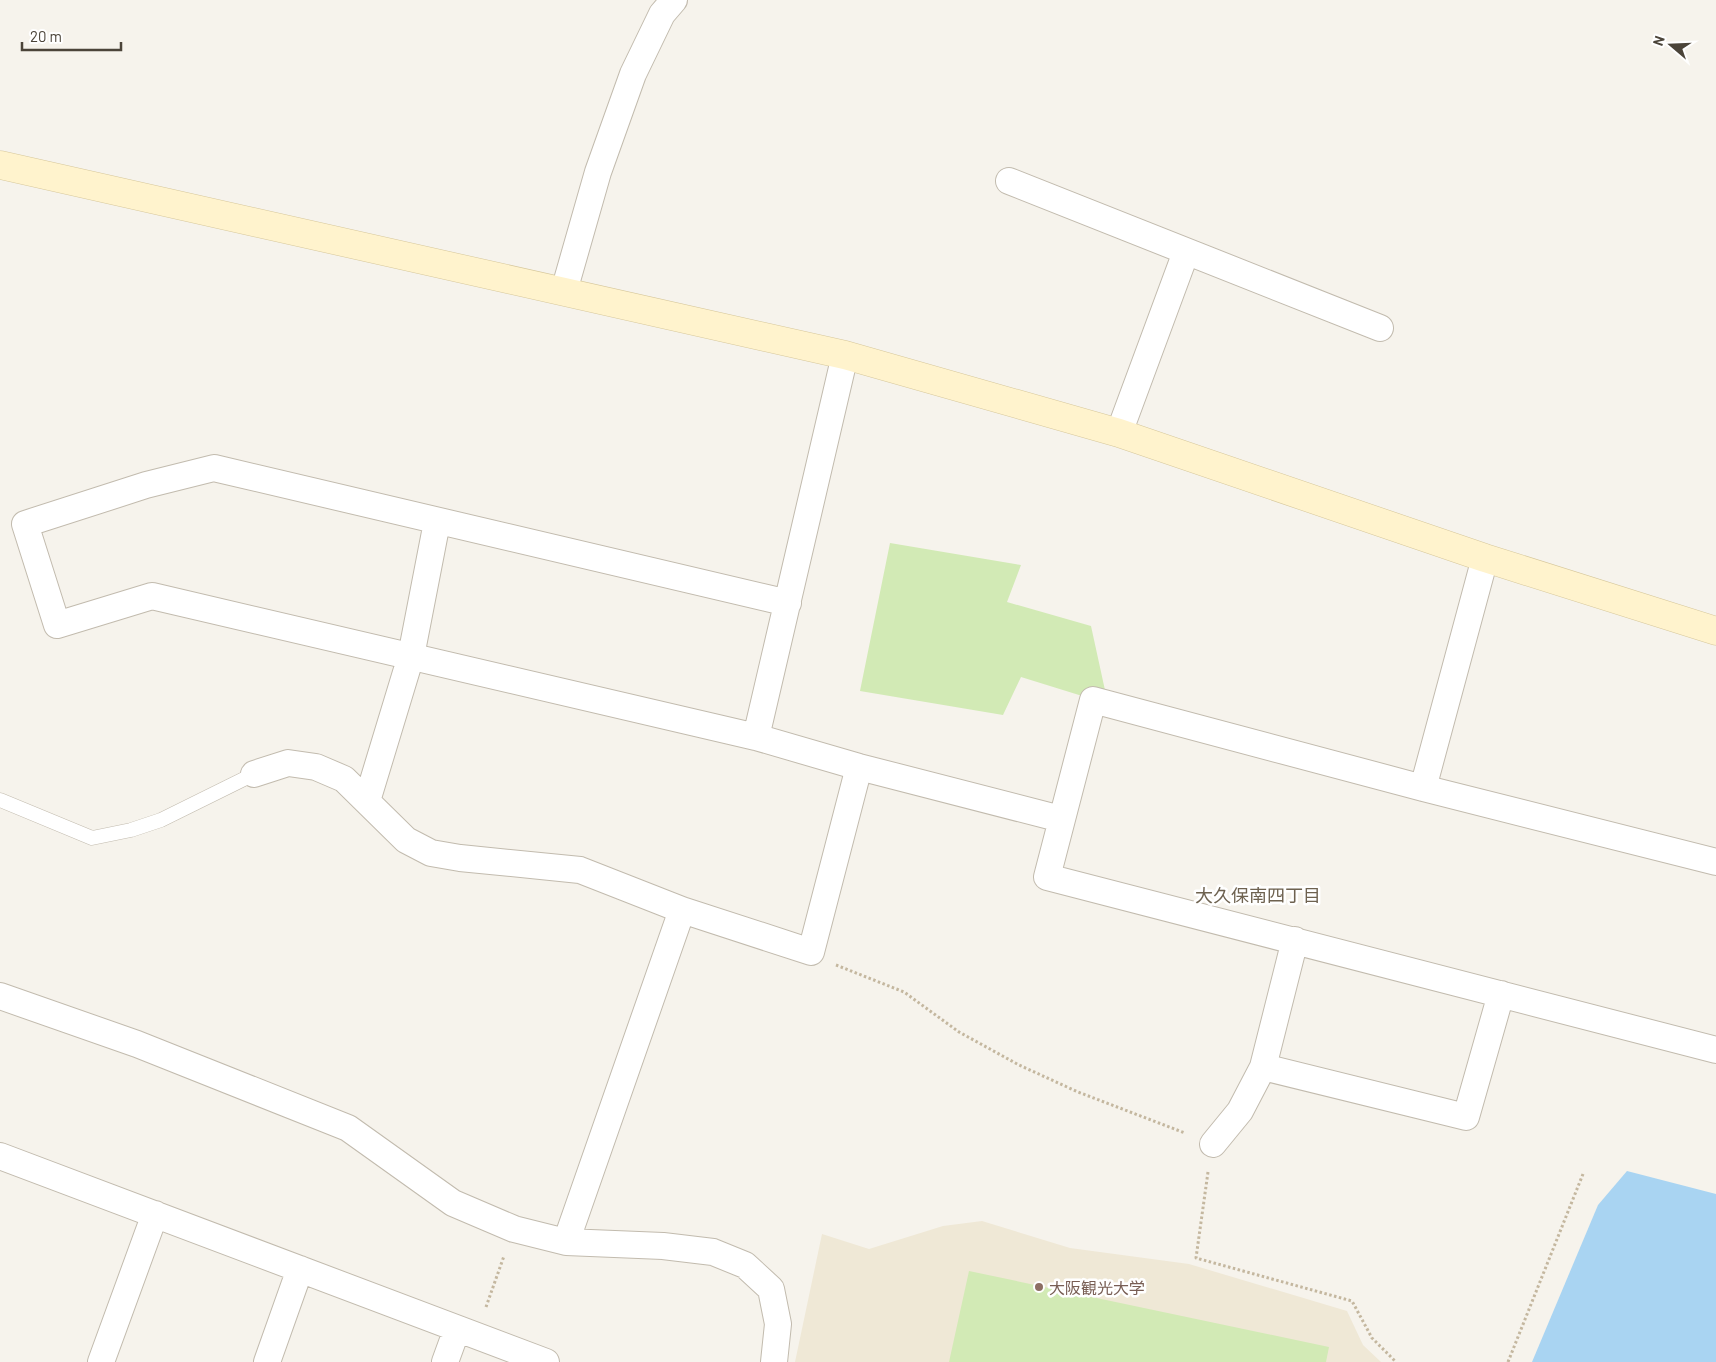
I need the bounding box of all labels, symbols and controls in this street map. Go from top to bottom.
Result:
scale bar [22,20,121,52]
north arrow [1646,20,1696,70]
text: 20 m [30,27,62,45]
text: N [1649,33,1668,48]
district label: 大久保南四丁目 [1195,884,1321,906]
place label: 大阪観光大学 [1049,1278,1145,1297]
marker: 大阪観光大学 [1033,1281,1045,1293]

